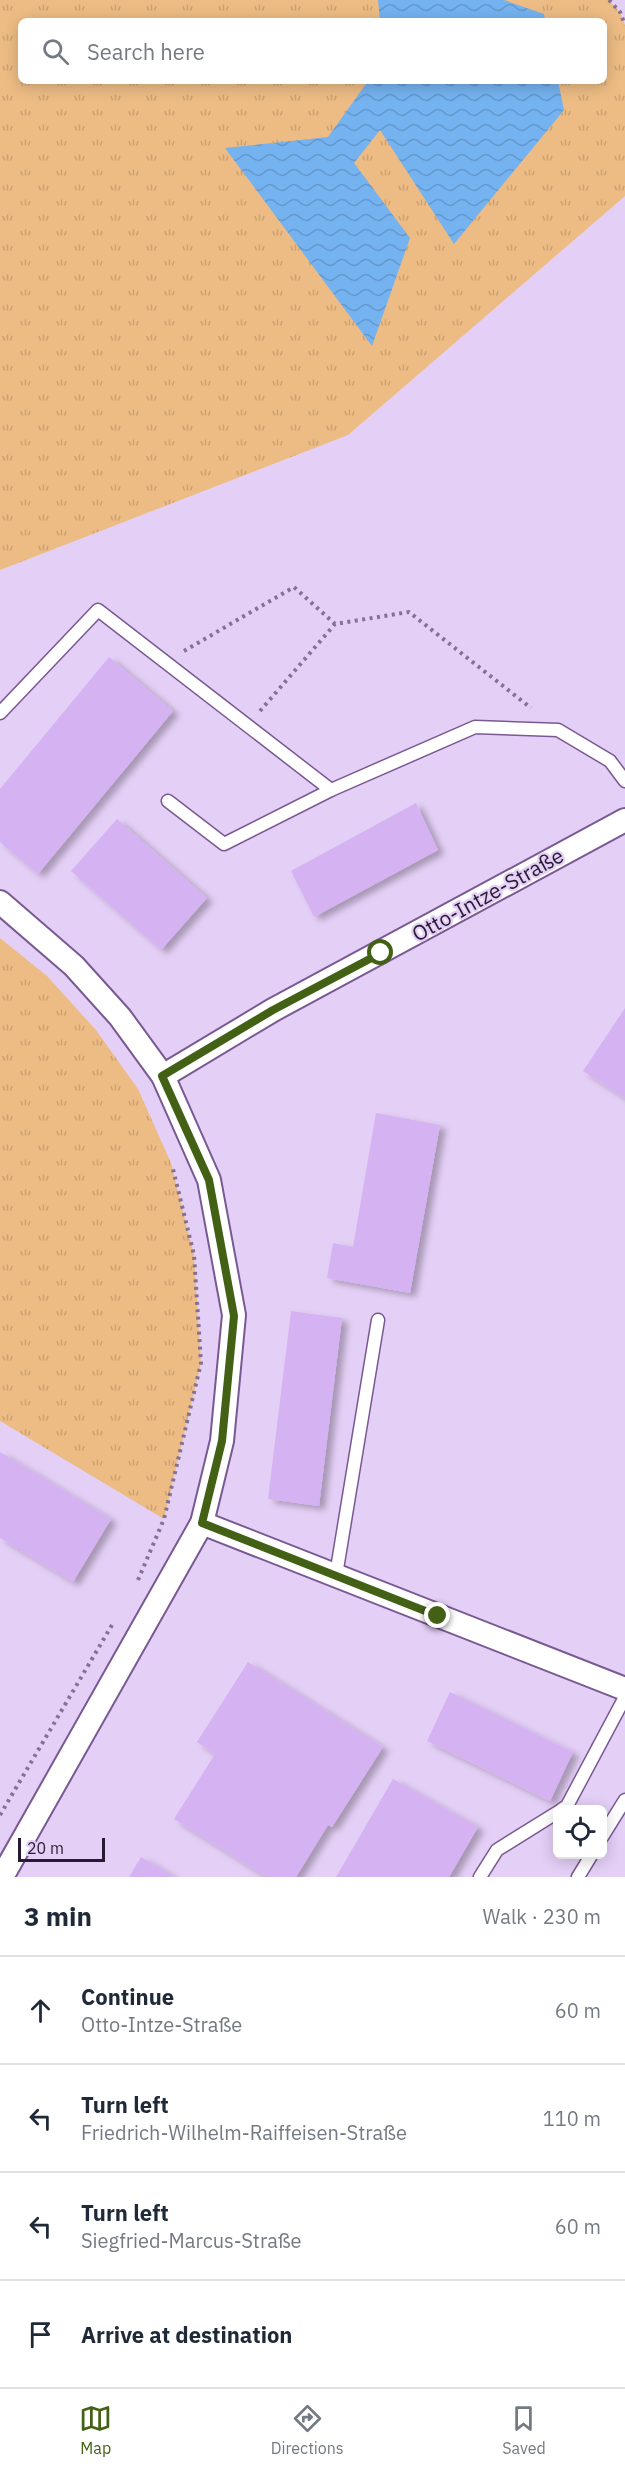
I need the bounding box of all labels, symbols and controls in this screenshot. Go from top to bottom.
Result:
search box [18,18,607,84]
icon: search [39,35,72,68]
text: Search here [87,37,205,66]
street label: Otto-Intze-Straße [407,841,568,947]
route start [367,939,393,965]
route end [424,1602,450,1628]
map controls [553,1805,607,1859]
button: locate [553,1805,607,1859]
scale bar [18,1835,105,1862]
text: 20 m [27,1838,64,1858]
text: 3 min [24,1899,92,1933]
text: Walk · 230 m [483,1903,601,1930]
text: Continue [81,1982,174,2011]
icon: ahead [24,1994,57,2027]
text: 60 m [555,1997,601,2024]
text: Otto-Intze-Straße [81,2011,242,2038]
text: Turn left [81,2090,169,2119]
icon: left [24,2102,57,2135]
text: 110 m [543,2105,601,2132]
text: Friedrich-Wilhelm-Raiffeisen-Straße [81,2119,407,2146]
text: Turn left [81,2198,169,2227]
icon: left [24,2210,57,2243]
text: 60 m [555,2213,601,2240]
text: Siegfried-Marcus-Straße [81,2227,302,2254]
icon: arrive [24,2318,57,2351]
text: Arrive at destination [81,2320,292,2349]
tab: Map [79,2402,112,2458]
tab: Directions [271,2402,344,2458]
tab: Saved [502,2402,546,2458]

